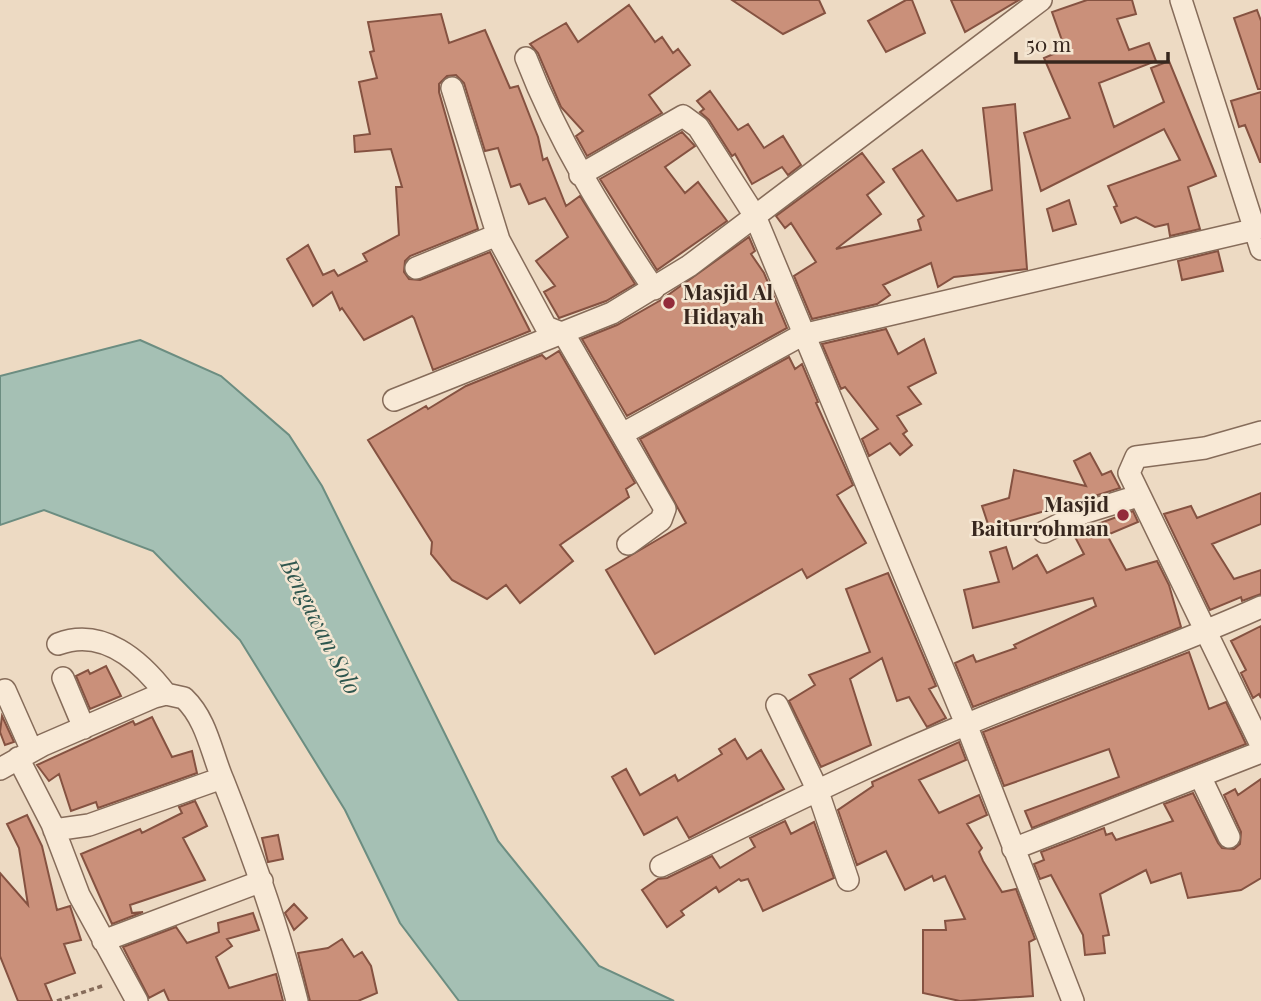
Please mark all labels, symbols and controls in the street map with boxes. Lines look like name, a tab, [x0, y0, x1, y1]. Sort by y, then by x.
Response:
scale bar	[1016, 21, 1168, 65]
text: 50 m	[1026, 29, 1072, 57]
place label: Masjid Al Hidayah	[683, 277, 773, 329]
marker: Masjid Al Hidayah	[661, 295, 677, 311]
place label: Masjid Baiturrohman	[971, 489, 1109, 541]
marker: Masjid Baiturrohman	[1115, 507, 1131, 523]
water label: Bengawan Solo	[274, 552, 370, 699]

